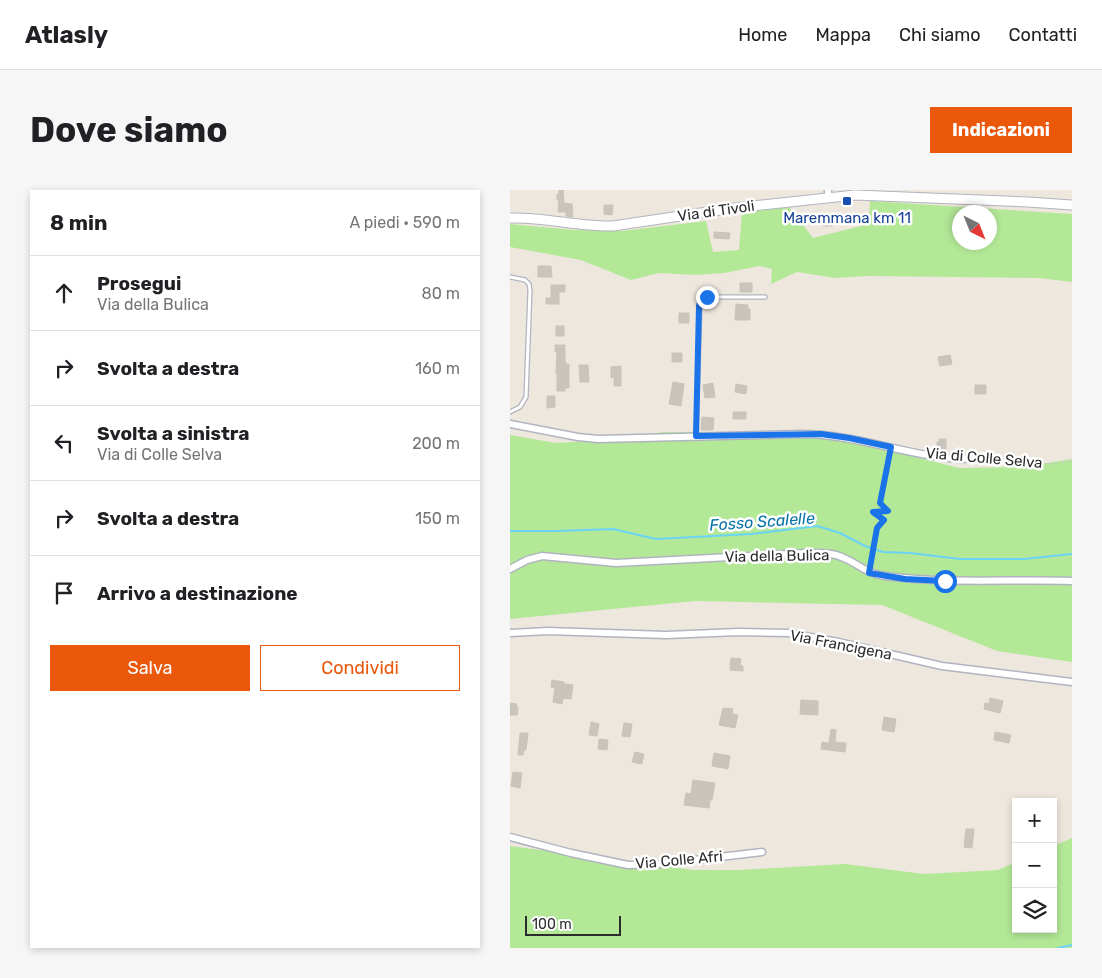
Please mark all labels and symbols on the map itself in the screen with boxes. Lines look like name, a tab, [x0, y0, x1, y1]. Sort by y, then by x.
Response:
marker: Maremmana km 11	[841, 195, 853, 207]
street label: Via di Tivoli	[676, 197, 756, 225]
north arrow	[952, 205, 997, 250]
place label: Maremmana km 11	[783, 209, 911, 227]
route end	[696, 286, 719, 309]
street label: Via di Colle Selva	[925, 444, 1043, 472]
water label: Fosso Scalelle	[709, 508, 815, 535]
street label: Via della Bulica	[724, 546, 830, 566]
route start	[934, 570, 957, 593]
street label: Via Francigena	[788, 626, 894, 664]
street label: Via Colle Afri	[634, 847, 724, 873]
scale bar	[525, 913, 621, 936]

